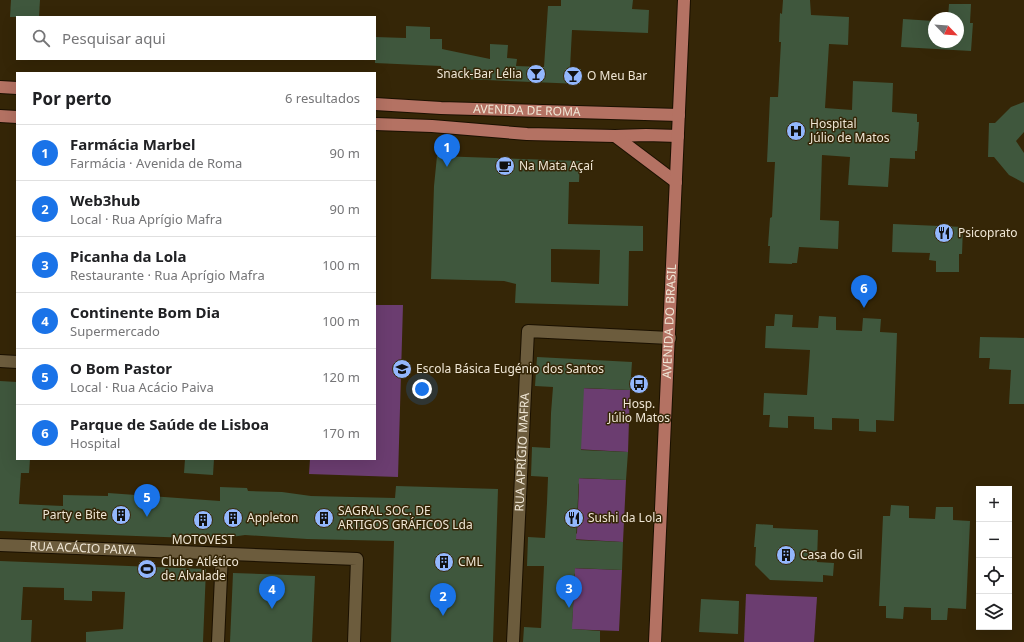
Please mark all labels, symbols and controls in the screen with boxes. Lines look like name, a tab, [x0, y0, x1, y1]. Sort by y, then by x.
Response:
north arrow	[928, 12, 964, 48]
search box	[16, 16, 376, 60]
icon: search	[30, 27, 52, 49]
text: Pesquisar aqui	[62, 28, 166, 48]
bar icon: Snack-Bar Lélia	[525, 63, 547, 85]
place label: Snack-Bar Lélia	[437, 65, 522, 82]
bar icon: O Meu Bar	[562, 65, 584, 87]
place label: O Meu Bar	[587, 67, 647, 84]
text: Por perto	[32, 87, 112, 110]
text: 6 resultados	[285, 89, 360, 107]
street label: AVENIDA DE ROMA	[473, 100, 581, 120]
place label: Hospital Júlio de Matos	[809, 115, 890, 146]
hospital icon: Hospital Júlio de Matos	[785, 120, 807, 142]
text: Farmácia Marbel	[70, 134, 195, 154]
pin: 1	[434, 134, 460, 167]
text: 1	[41, 144, 49, 162]
text: 90 m	[330, 144, 360, 162]
text: Farmácia · Avenida de Roma	[70, 154, 242, 172]
cafe icon: Na Mata Açaí	[494, 155, 516, 177]
place label: Na Mata Açaí	[519, 157, 594, 174]
text: Web3hub	[70, 190, 140, 210]
text: 2	[41, 200, 49, 218]
text: 90 m	[330, 200, 360, 218]
text: Local · Rua Aprígio Mafra	[70, 210, 222, 228]
restaurant icon: Psicoprato	[933, 222, 955, 244]
place label: Psicoprato	[958, 224, 1018, 241]
text: Picanha da Lola	[70, 246, 187, 266]
text: 3	[41, 256, 49, 274]
text: 100 m	[322, 256, 360, 274]
street label: AVENIDA DO BRASIL	[658, 264, 680, 379]
text: Restaurante · Rua Aprígio Mafra	[70, 266, 265, 284]
pin: 6	[851, 275, 877, 308]
text: Continente Bom Dia	[70, 302, 220, 322]
text: 4	[41, 312, 49, 330]
text: 100 m	[322, 312, 360, 330]
text: Supermercado	[70, 322, 160, 340]
text: O Bom Pastor	[70, 358, 172, 378]
school or university icon: Escola Básica Eugénio dos Santos	[391, 358, 413, 380]
place label: Escola Básica Eugénio dos Santos	[416, 360, 604, 377]
text: 5	[41, 368, 49, 386]
text: 120 m	[322, 368, 360, 386]
bus stop icon: Hosp. Júlio Matos	[628, 373, 650, 395]
text: Local · Rua Acácio Paiva	[70, 378, 214, 396]
your location	[412, 379, 432, 399]
street label: RUA APRÍGIO MAFRA	[510, 392, 533, 512]
place label: Hosp. Júlio Matos	[607, 395, 670, 426]
text: Parque de Saúde de Lisboa	[70, 414, 269, 434]
text: 6	[41, 424, 49, 442]
text: 170 m	[322, 424, 360, 442]
text: Hospital	[70, 434, 120, 452]
pin: 5	[134, 484, 160, 517]
map controls	[976, 486, 1012, 630]
button: +	[976, 486, 1012, 522]
place label: SAGRAL SOC. DE ARTIGOS GRÁFICOS Lda	[338, 502, 473, 533]
building icon: Party e Bite	[110, 504, 132, 526]
place label: Party e Bite	[43, 506, 107, 523]
building icon: Appleton	[222, 507, 244, 529]
building icon: SAGRAL SOC. DE ARTIGOS GRÁFICOS Lda	[313, 507, 335, 529]
restaurant icon: Sushi da Lola	[563, 507, 585, 529]
building icon: MOTOVEST	[192, 509, 214, 531]
place label: Appleton	[247, 509, 298, 526]
place label: Sushi da Lola	[588, 509, 662, 526]
button: −	[976, 522, 1012, 558]
place label: MOTOVEST	[172, 531, 235, 548]
street label: RUA ACÁCIO PAIVA	[29, 537, 137, 558]
building icon: Casa do Gil	[775, 544, 797, 566]
place label: Casa do Gil	[800, 546, 863, 563]
building icon: CML	[433, 551, 455, 573]
place label: Clube Atlético de Alvalade	[161, 553, 239, 584]
place label: CML	[458, 553, 483, 570]
sports icon: Clube Atlético de Alvalade	[136, 558, 158, 580]
button: locate	[976, 558, 1012, 594]
pin: 3	[556, 575, 582, 608]
pin: 4	[259, 576, 285, 609]
pin: 2	[430, 583, 456, 616]
button: layers	[976, 594, 1012, 630]

